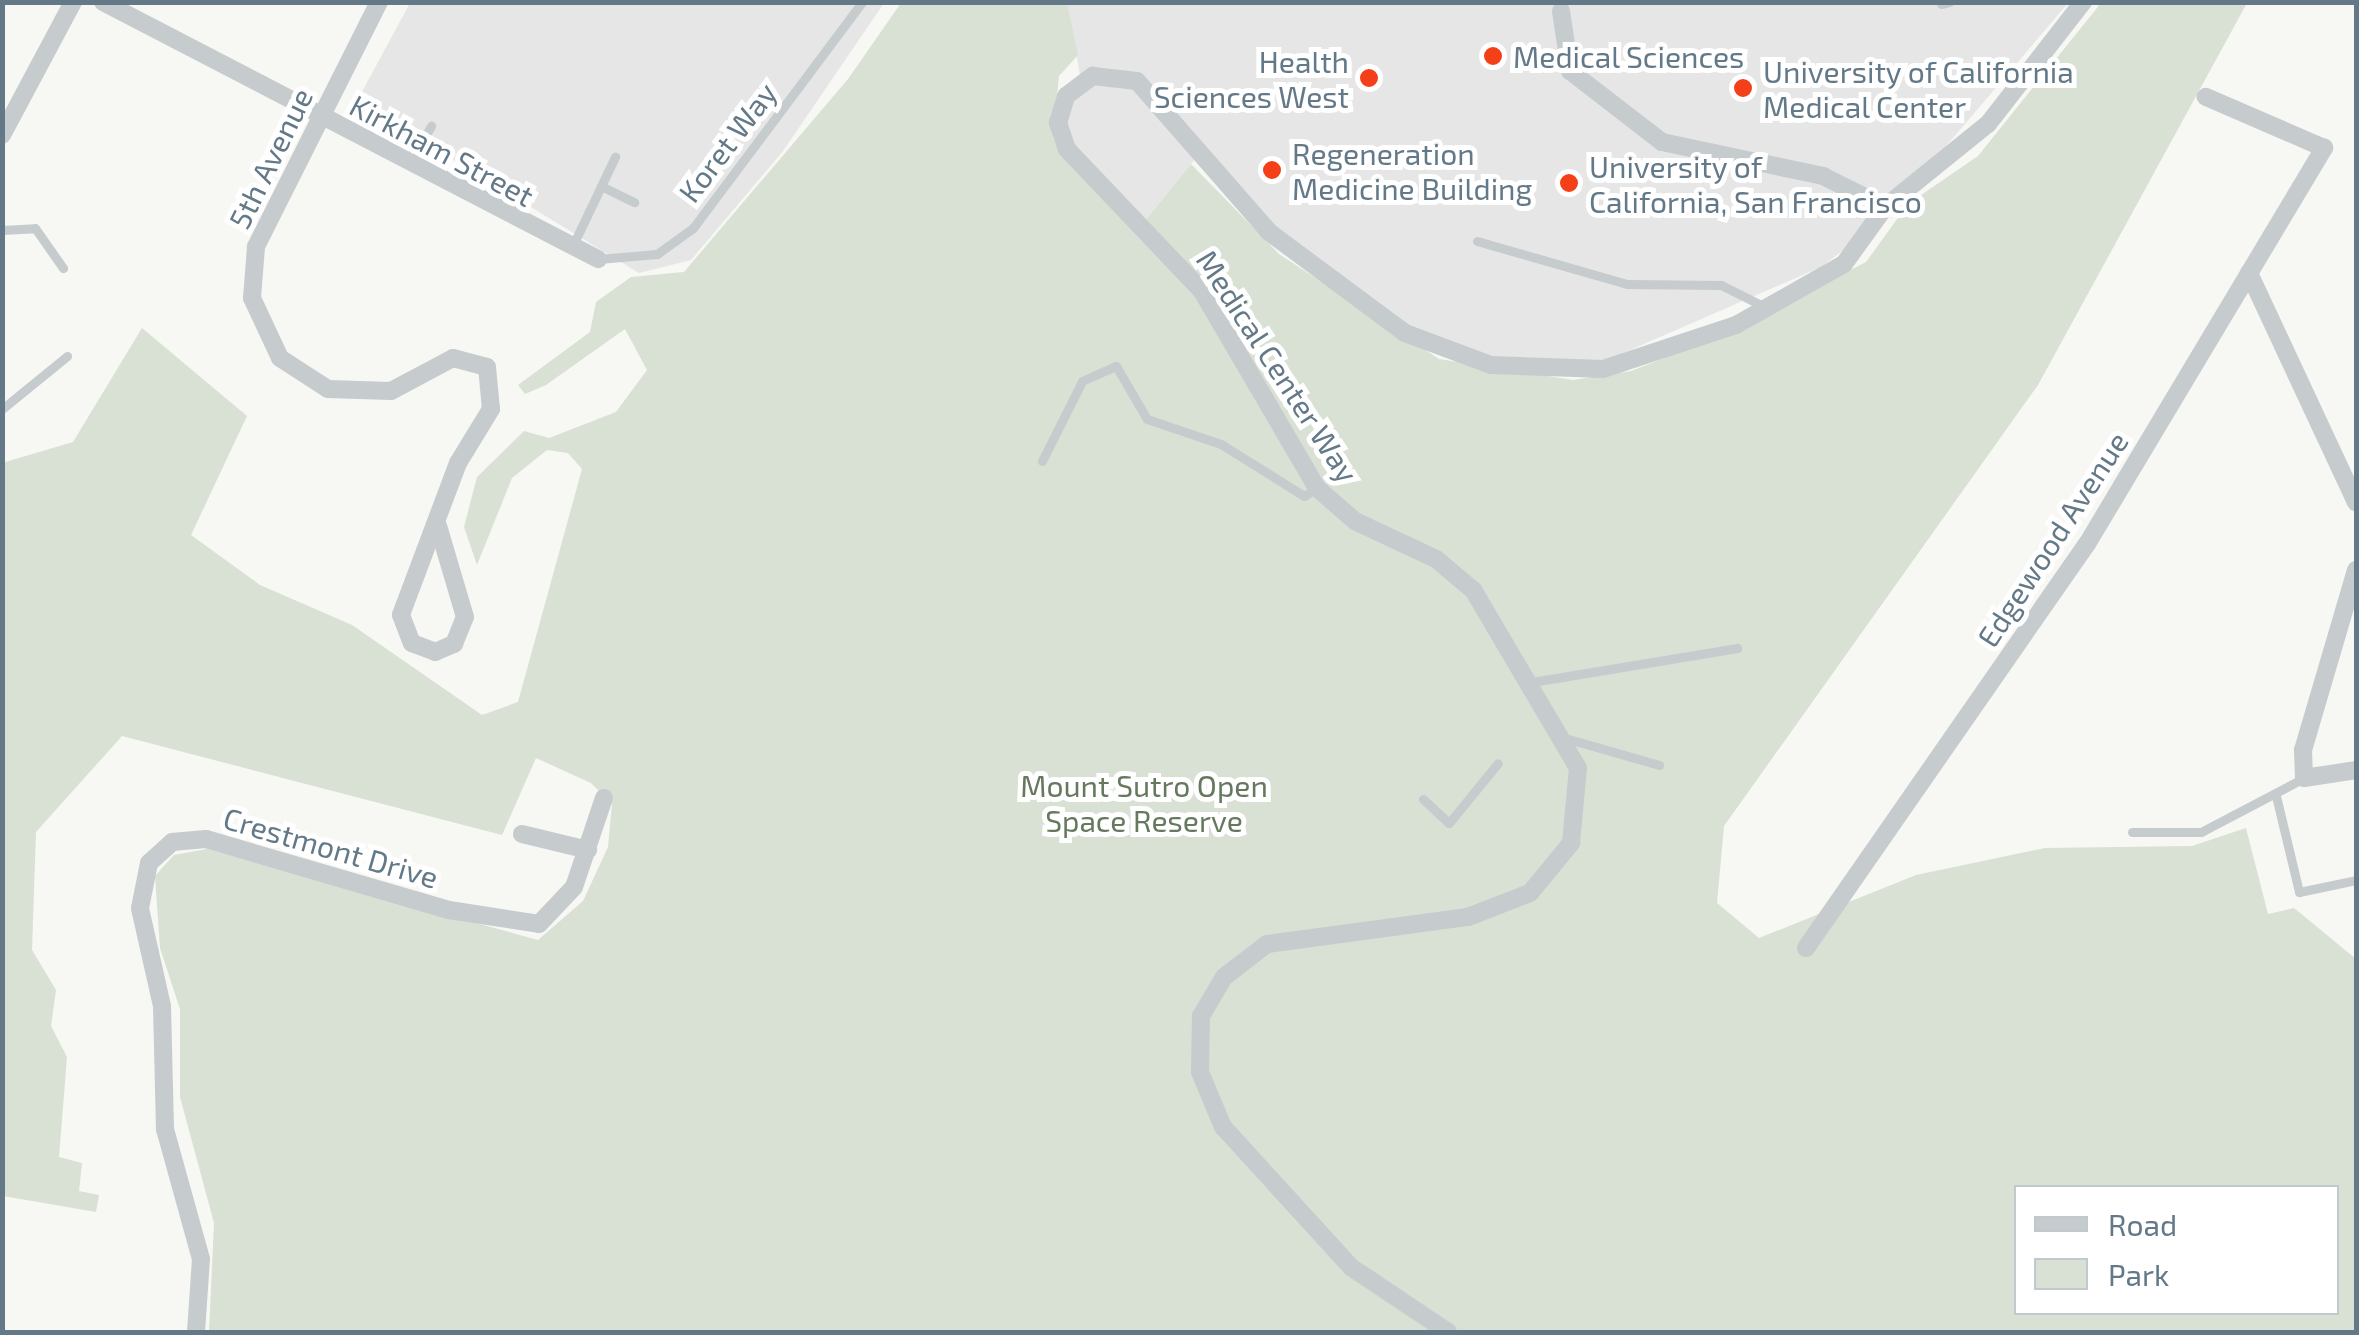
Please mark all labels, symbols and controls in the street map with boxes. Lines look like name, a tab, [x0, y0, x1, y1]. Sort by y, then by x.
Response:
place label: Medical Sciences	[1513, 38, 1745, 74]
place label: Health Sciences West	[1153, 43, 1349, 114]
marker: Medical Sciences	[1482, 45, 1504, 67]
place label: University of California Medical Center	[1763, 53, 2075, 124]
marker: Health Sciences West	[1358, 67, 1380, 89]
street label: Koret Way	[670, 75, 784, 209]
marker: University of California Medical Center	[1732, 77, 1754, 99]
street label: 5th Avenue	[220, 82, 320, 234]
street label: Kirkham Street	[344, 87, 540, 213]
place label: Regeneration Medicine Building	[1292, 135, 1532, 206]
place label: University of California, San Francisco	[1589, 148, 1922, 218]
marker: Regeneration Medicine Building	[1261, 159, 1283, 181]
marker: University of California, San Francisco	[1558, 172, 1580, 194]
street label: Medical Center Way	[1189, 243, 1367, 489]
street label: Edgewood Avenue	[1969, 424, 2135, 654]
park label: Mount Sutro Open Space Reserve	[1020, 767, 1268, 838]
street label: Crestmont Drive	[220, 799, 442, 895]
legend	[2014, 1185, 2339, 1315]
text: Road	[2108, 1206, 2177, 1242]
text: Park	[2108, 1256, 2169, 1292]

